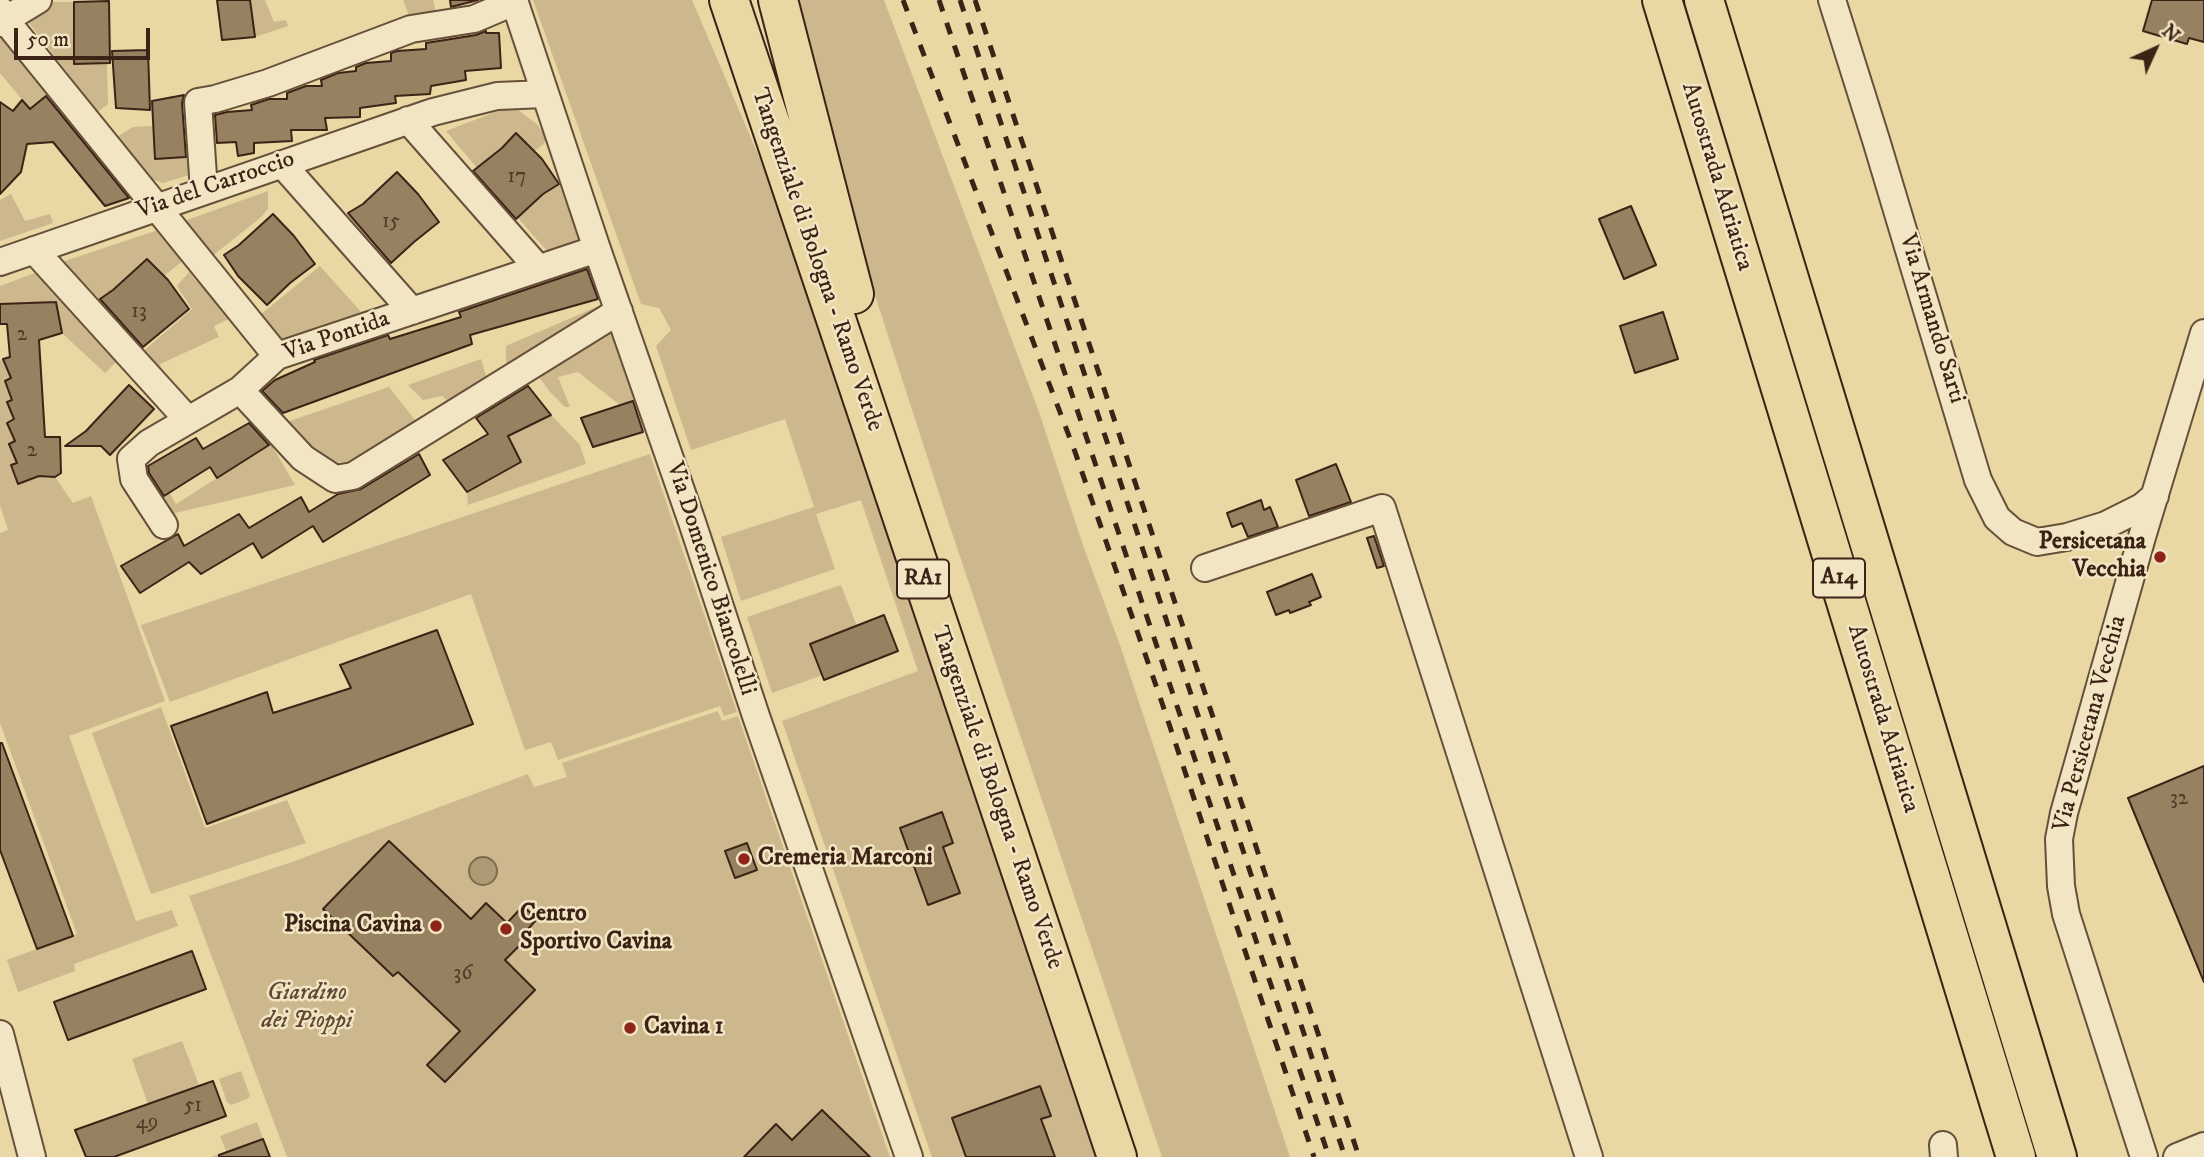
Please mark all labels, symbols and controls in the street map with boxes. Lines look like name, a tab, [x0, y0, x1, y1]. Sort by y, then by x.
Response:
scale bar	[18, 14, 154, 58]
north arrow	[2120, 14, 2190, 84]
text: N	[2157, 20, 2184, 47]
text: 50 m	[27, 27, 69, 53]
street label: Autostrada Adriatica	[1674, 79, 1758, 275]
street label: Tangenziale di Bologna - Ramo Verde	[744, 85, 888, 435]
street label: Via del Carroccio	[133, 146, 299, 226]
house number: 17	[508, 165, 526, 191]
house number: 15	[382, 210, 400, 236]
street label: Via Armando Sarti	[1892, 231, 1970, 407]
house number: 13	[131, 300, 147, 326]
street label: Via Pontida	[280, 305, 394, 369]
house number: 2	[17, 323, 27, 349]
house number: 2	[27, 439, 37, 465]
street label: Via Domenico Biancolelli	[659, 459, 761, 699]
place label: Persicetana Vecchia	[2038, 529, 2146, 585]
marker: Persicetana Vecchia	[2152, 549, 2168, 565]
road number: A14	[1813, 558, 1865, 598]
road number: RA1	[897, 559, 949, 598]
street label: Via Persicetana Vecchia	[2048, 613, 2134, 835]
street label: Autostrada Adriatica	[1840, 621, 1924, 817]
street label: Tangenziale di Bologna - Ramo Verde	[924, 623, 1068, 973]
house number: 32	[2170, 787, 2188, 813]
place label: Cremeria Marconi	[758, 845, 933, 873]
marker: Cremeria Marconi	[736, 851, 752, 867]
place label: Centro Sportivo Cavina	[520, 901, 672, 957]
place label: Piscina Cavina	[284, 912, 422, 940]
marker: Piscina Cavina	[428, 918, 444, 934]
marker: Centro Sportivo Cavina	[498, 921, 514, 937]
house number: 36	[454, 962, 472, 988]
park label: Giardino dei Pioppi	[262, 980, 352, 1036]
place label: Cavina 1	[644, 1014, 724, 1042]
marker: Cavina 1	[622, 1020, 638, 1036]
house number: 51	[184, 1094, 202, 1120]
house number: 49	[136, 1111, 158, 1137]

